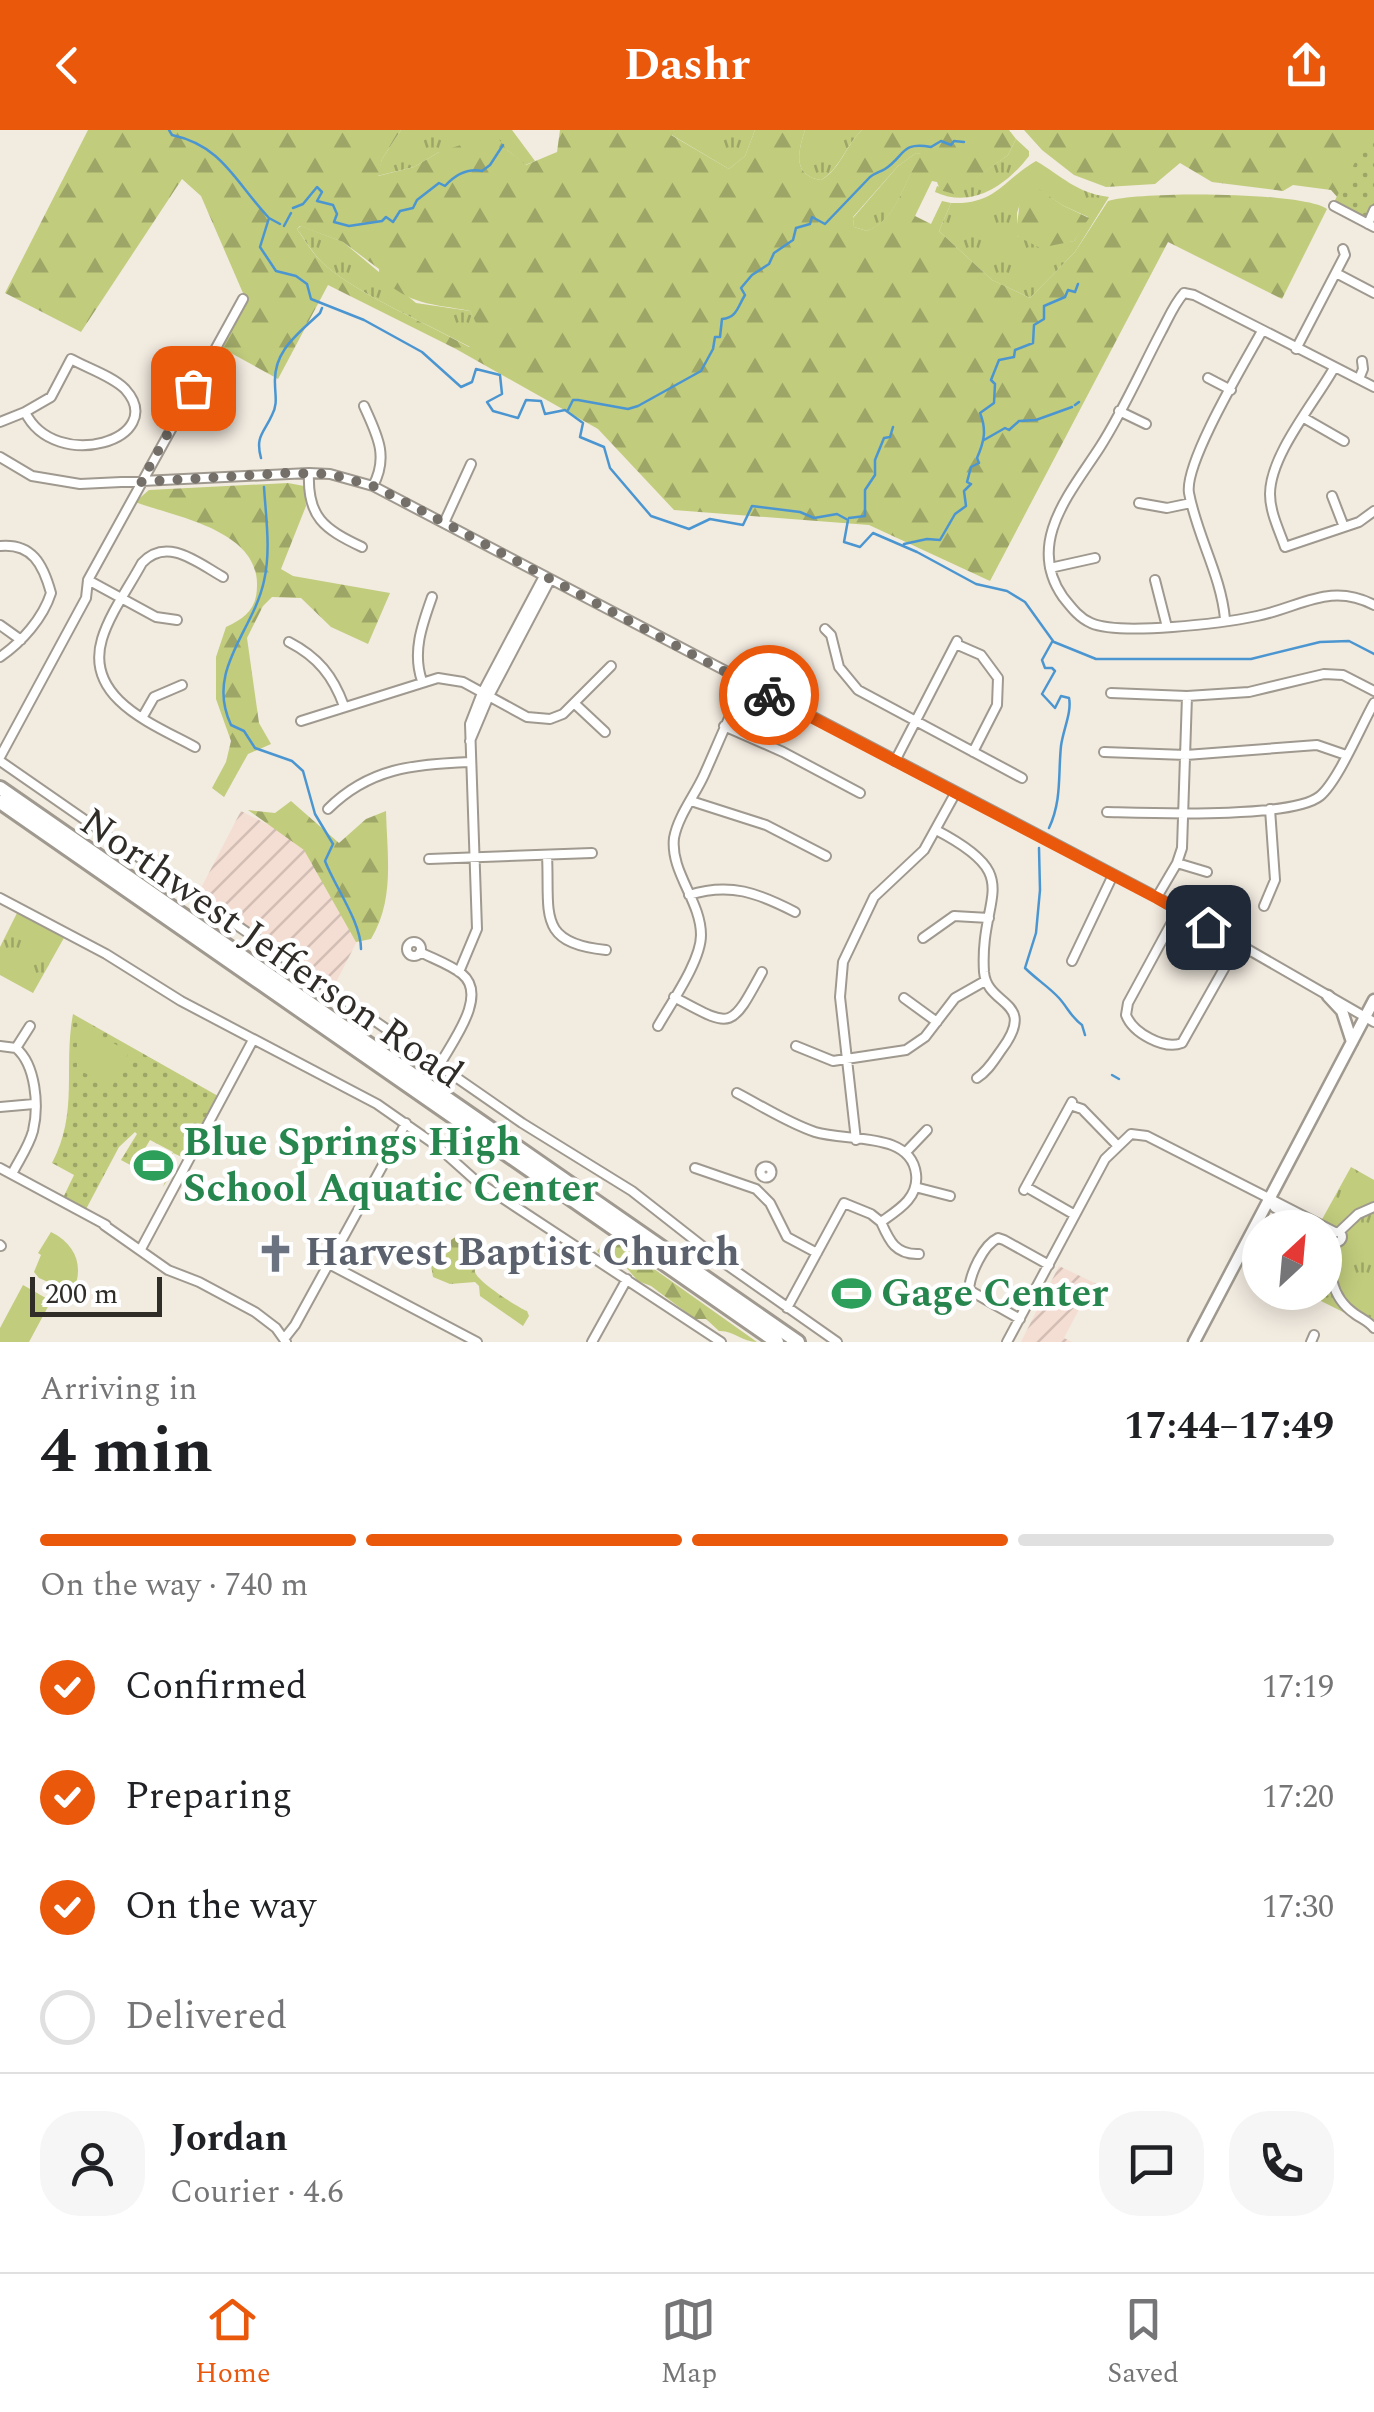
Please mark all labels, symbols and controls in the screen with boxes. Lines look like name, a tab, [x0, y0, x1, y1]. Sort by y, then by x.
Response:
text: Dashr	[624, 31, 750, 100]
icon: back	[40, 38, 95, 93]
icon: share	[1279, 38, 1334, 93]
pin	[151, 346, 236, 431]
icon: bag	[166, 361, 221, 416]
courier	[719, 645, 819, 745]
icon: bike	[742, 668, 797, 723]
street label: Northwest Jefferson Road	[67, 793, 475, 1105]
pin	[1166, 885, 1251, 970]
icon: home	[1181, 900, 1236, 955]
place label: Blue Springs High School Aquatic Center	[183, 1113, 598, 1220]
sports icon: Blue Springs High School Aquatic Center	[132, 1145, 174, 1187]
north arrow	[1242, 1210, 1342, 1310]
map controls	[1242, 1210, 1342, 1310]
place label: Harvest Baptist Church	[305, 1223, 740, 1284]
church icon: Harvest Baptist Church	[254, 1232, 296, 1274]
place label: Gage Center	[881, 1264, 1108, 1325]
scale bar	[30, 1272, 162, 1316]
text: 200 m	[45, 1273, 118, 1316]
sports icon: Gage Center	[830, 1273, 872, 1315]
text: Arriving in	[40, 1365, 197, 1414]
text: 17:44–17:49	[1124, 1398, 1334, 1456]
text: 4 min	[40, 1402, 213, 1501]
text: On the way · 740 m	[40, 1561, 308, 1610]
text: Confirmed	[125, 1658, 307, 1716]
icon: check	[40, 1660, 95, 1715]
text: 17:19	[1262, 1663, 1334, 1712]
text: Preparing	[125, 1768, 292, 1826]
icon: check	[40, 1770, 95, 1825]
text: 17:20	[1262, 1773, 1334, 1822]
text: On the way	[125, 1878, 316, 1936]
icon: check	[40, 1880, 95, 1935]
text: 17:30	[1262, 1883, 1334, 1932]
text: Delivered	[125, 1988, 287, 2046]
text: Jordan	[170, 2110, 288, 2168]
button: person	[40, 2111, 145, 2216]
button: chat	[1099, 2111, 1204, 2216]
button: phone	[1229, 2111, 1334, 2216]
text: Courier · 4.6	[170, 2168, 343, 2217]
tab: Home	[195, 2292, 271, 2395]
tab: Map	[661, 2292, 717, 2395]
tab: Saved	[1107, 2292, 1179, 2395]

